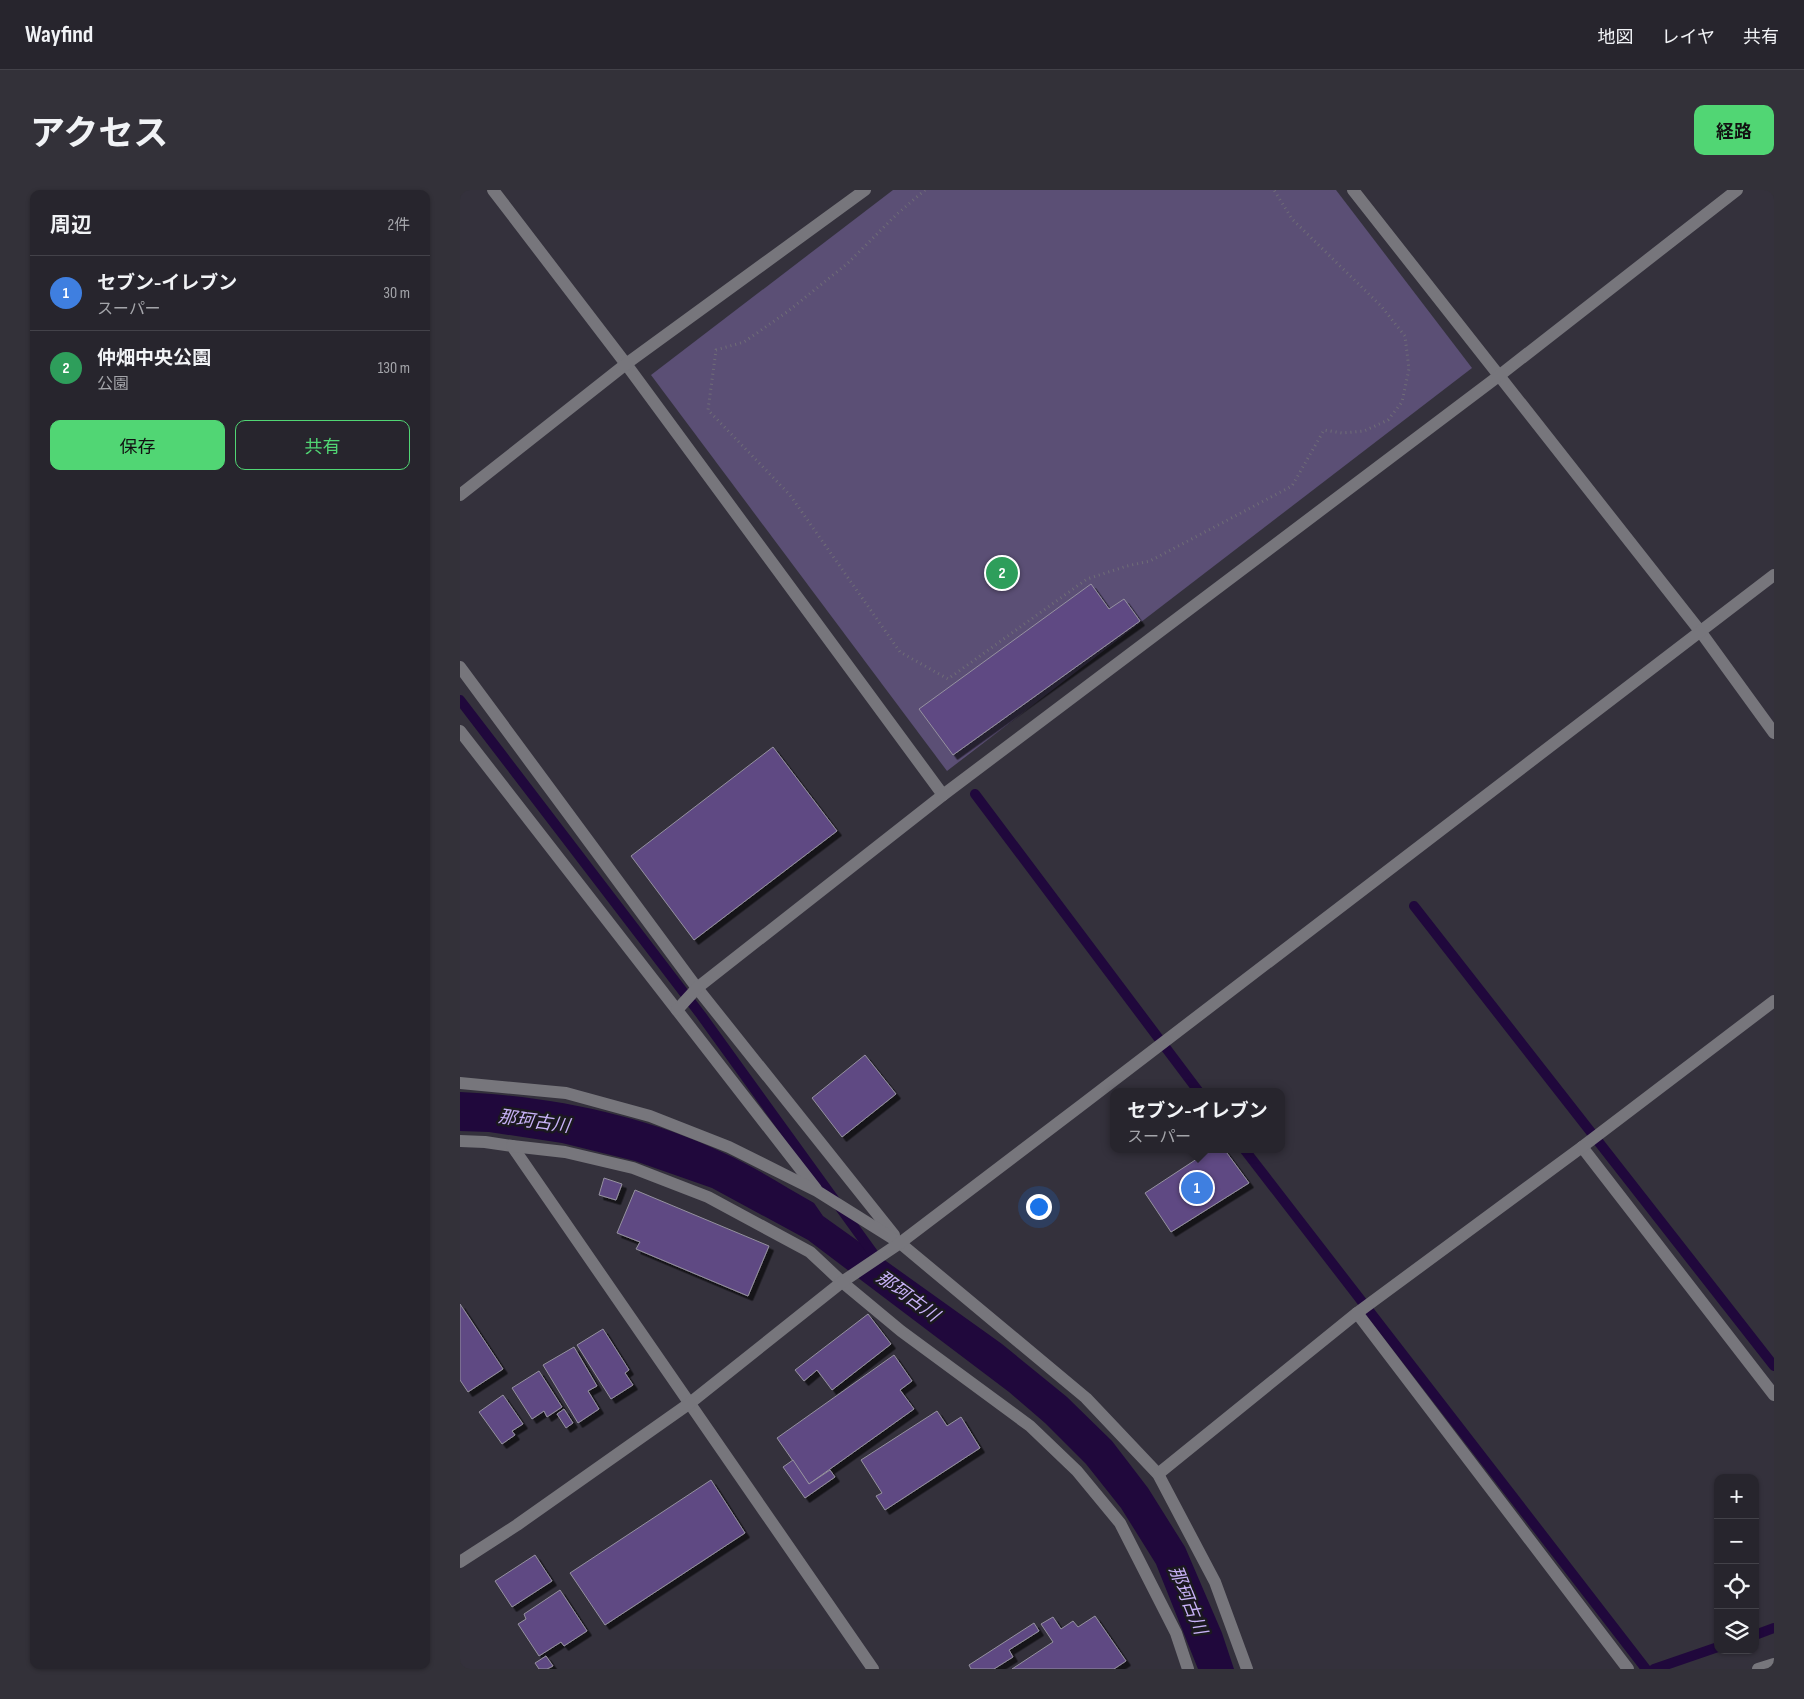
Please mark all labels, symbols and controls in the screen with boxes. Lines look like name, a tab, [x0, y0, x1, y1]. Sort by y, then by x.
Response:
text: Wayfind	[25, 20, 93, 49]
text: 地図	[1598, 27, 1634, 48]
text: レイヤ	[1662, 27, 1715, 48]
text: 共有	[1743, 27, 1779, 48]
button: 経路	[1694, 105, 1774, 155]
text: アクセス	[30, 113, 168, 156]
text: 周辺	[50, 213, 92, 238]
text: 2件	[387, 216, 410, 235]
text: セブン-イレブン	[97, 272, 237, 295]
text: 1	[63, 284, 69, 303]
text: 30 m	[383, 284, 410, 303]
text: スーパー	[97, 300, 161, 319]
text: 仲畑中央公園	[97, 347, 211, 370]
text: 2	[62, 359, 70, 378]
text: 130 m	[378, 359, 410, 378]
text: 公園	[97, 375, 129, 394]
button: 保存	[50, 420, 225, 470]
button: 共有	[235, 420, 410, 470]
pin: 2	[986, 554, 1018, 592]
popup	[1110, 1088, 1285, 1153]
text: セブン-イレブン	[1127, 1100, 1268, 1123]
water label: 那珂古川	[497, 1106, 573, 1137]
text: スーパー	[1127, 1128, 1191, 1147]
pin: 1	[1181, 1169, 1213, 1207]
your location	[1026, 1194, 1052, 1220]
water label: 那珂古川	[872, 1267, 945, 1327]
map controls	[1714, 1474, 1759, 1654]
button: +	[1714, 1474, 1759, 1519]
button: −	[1714, 1519, 1759, 1564]
water label: 那珂古川	[1164, 1563, 1212, 1639]
button: locate	[1714, 1564, 1759, 1609]
button: layers	[1714, 1609, 1759, 1654]

